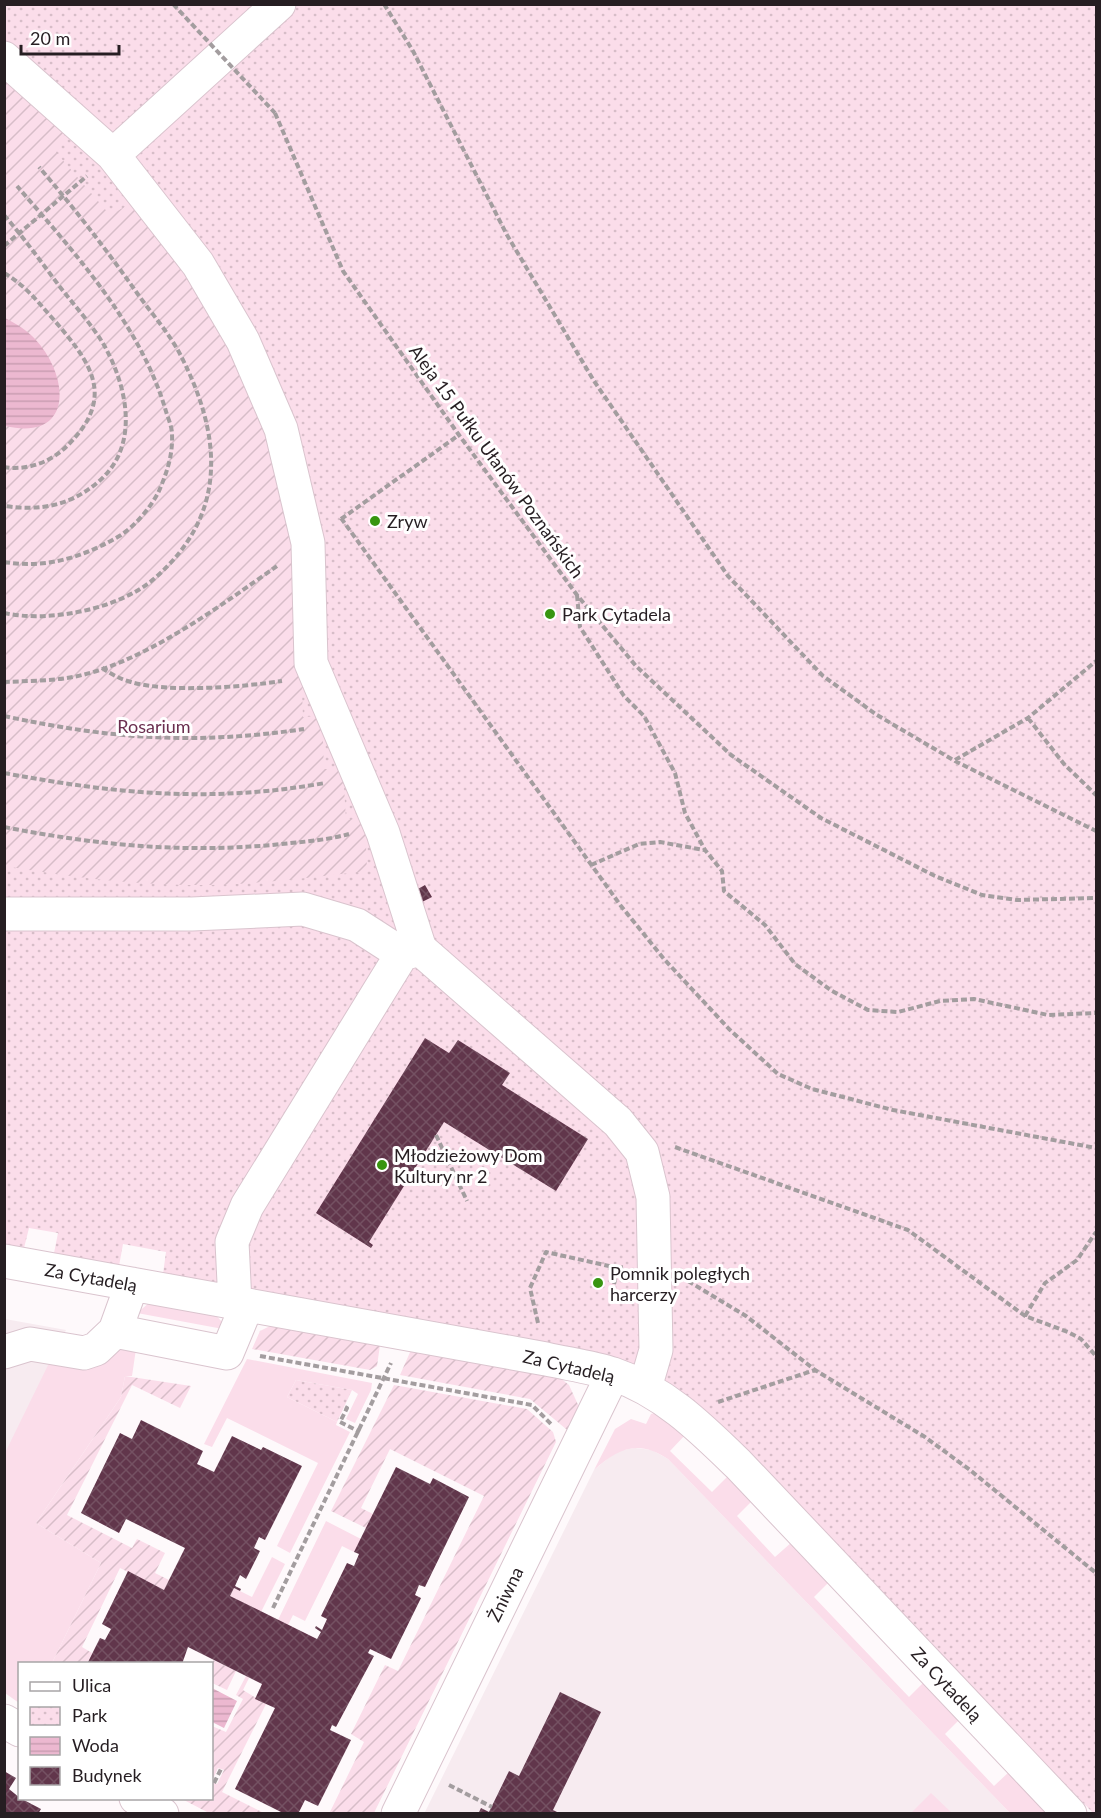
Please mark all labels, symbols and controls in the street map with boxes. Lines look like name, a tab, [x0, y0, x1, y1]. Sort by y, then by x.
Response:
scale bar	[21, 18, 118, 56]
text: 20 m	[30, 27, 70, 49]
street label: Aleja 15 Pułku Ułanów Poznańskich	[405, 340, 589, 582]
place label: Zryw	[387, 510, 428, 532]
marker: Zryw	[368, 514, 382, 528]
place label: Park Cytadela	[562, 603, 671, 625]
marker: Park Cytadela	[543, 607, 557, 621]
park label: Rosarium	[117, 715, 191, 737]
place label: Młodzieżowy Dom Kultury nr 2	[394, 1144, 543, 1187]
marker: Młodzieżowy Dom Kultury nr 2	[375, 1158, 389, 1172]
street label: Za Cytadelą	[43, 1258, 139, 1296]
place label: Pomnik poległych harcerzy	[610, 1262, 750, 1305]
marker: Pomnik poległych harcerzy	[591, 1276, 605, 1290]
street label: Za Cytadelą	[521, 1345, 617, 1387]
street label: Żniwna	[482, 1563, 528, 1625]
street label: Za Cytadelą	[907, 1642, 987, 1726]
legend	[18, 1662, 213, 1800]
text: Ulica	[72, 1674, 111, 1696]
text: Park	[72, 1704, 108, 1726]
text: Woda	[72, 1734, 119, 1756]
text: Budynek	[72, 1764, 142, 1786]

